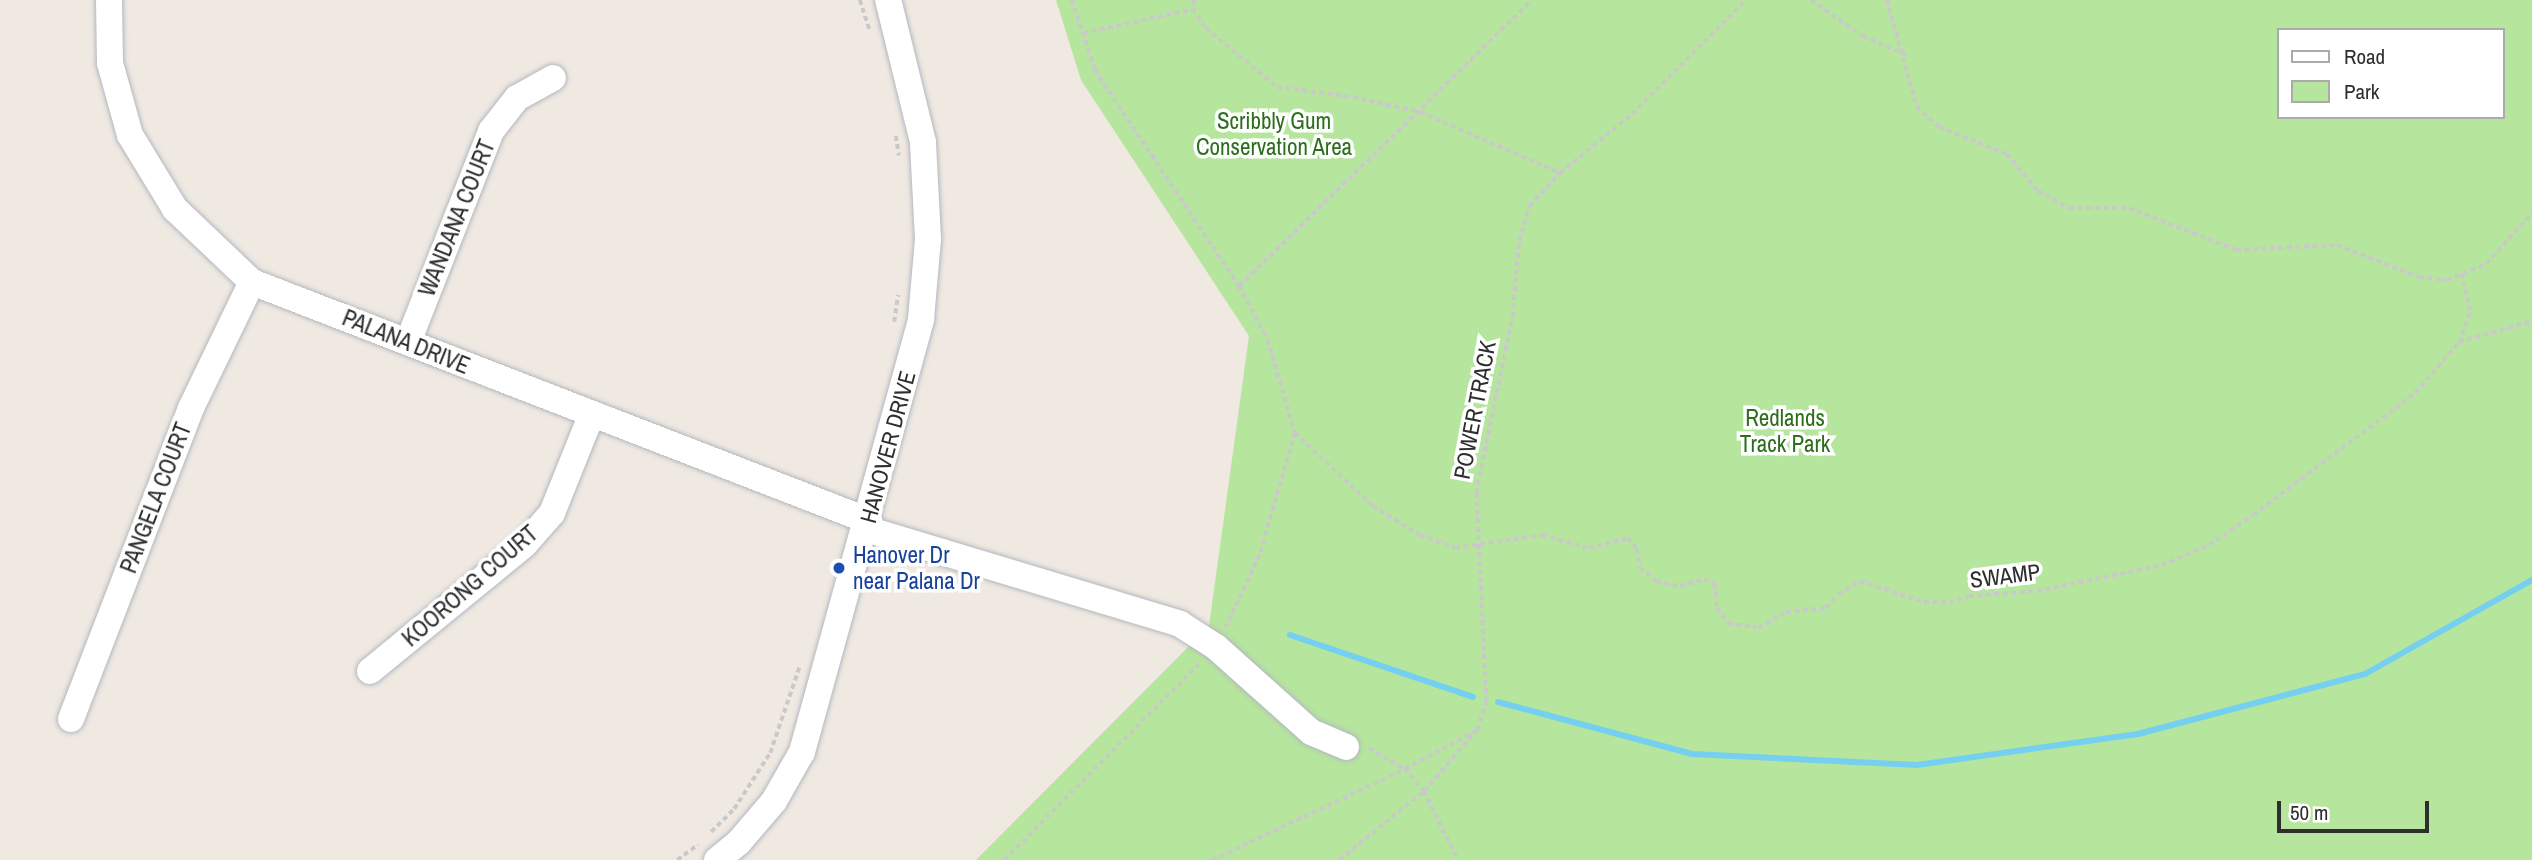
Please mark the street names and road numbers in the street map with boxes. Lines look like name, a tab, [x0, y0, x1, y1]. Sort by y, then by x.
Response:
street label: WANDANA COURT	[413, 135, 501, 301]
street label: PALANA DRIVE	[338, 304, 474, 380]
street label: POWER TRACK	[1448, 338, 1502, 482]
street label: HANOVER DRIVE	[854, 368, 922, 526]
street label: PANGELA COURT	[115, 419, 197, 577]
street label: KOORONG COURT	[397, 520, 543, 652]
street label: SWAMP	[1968, 558, 2042, 594]

